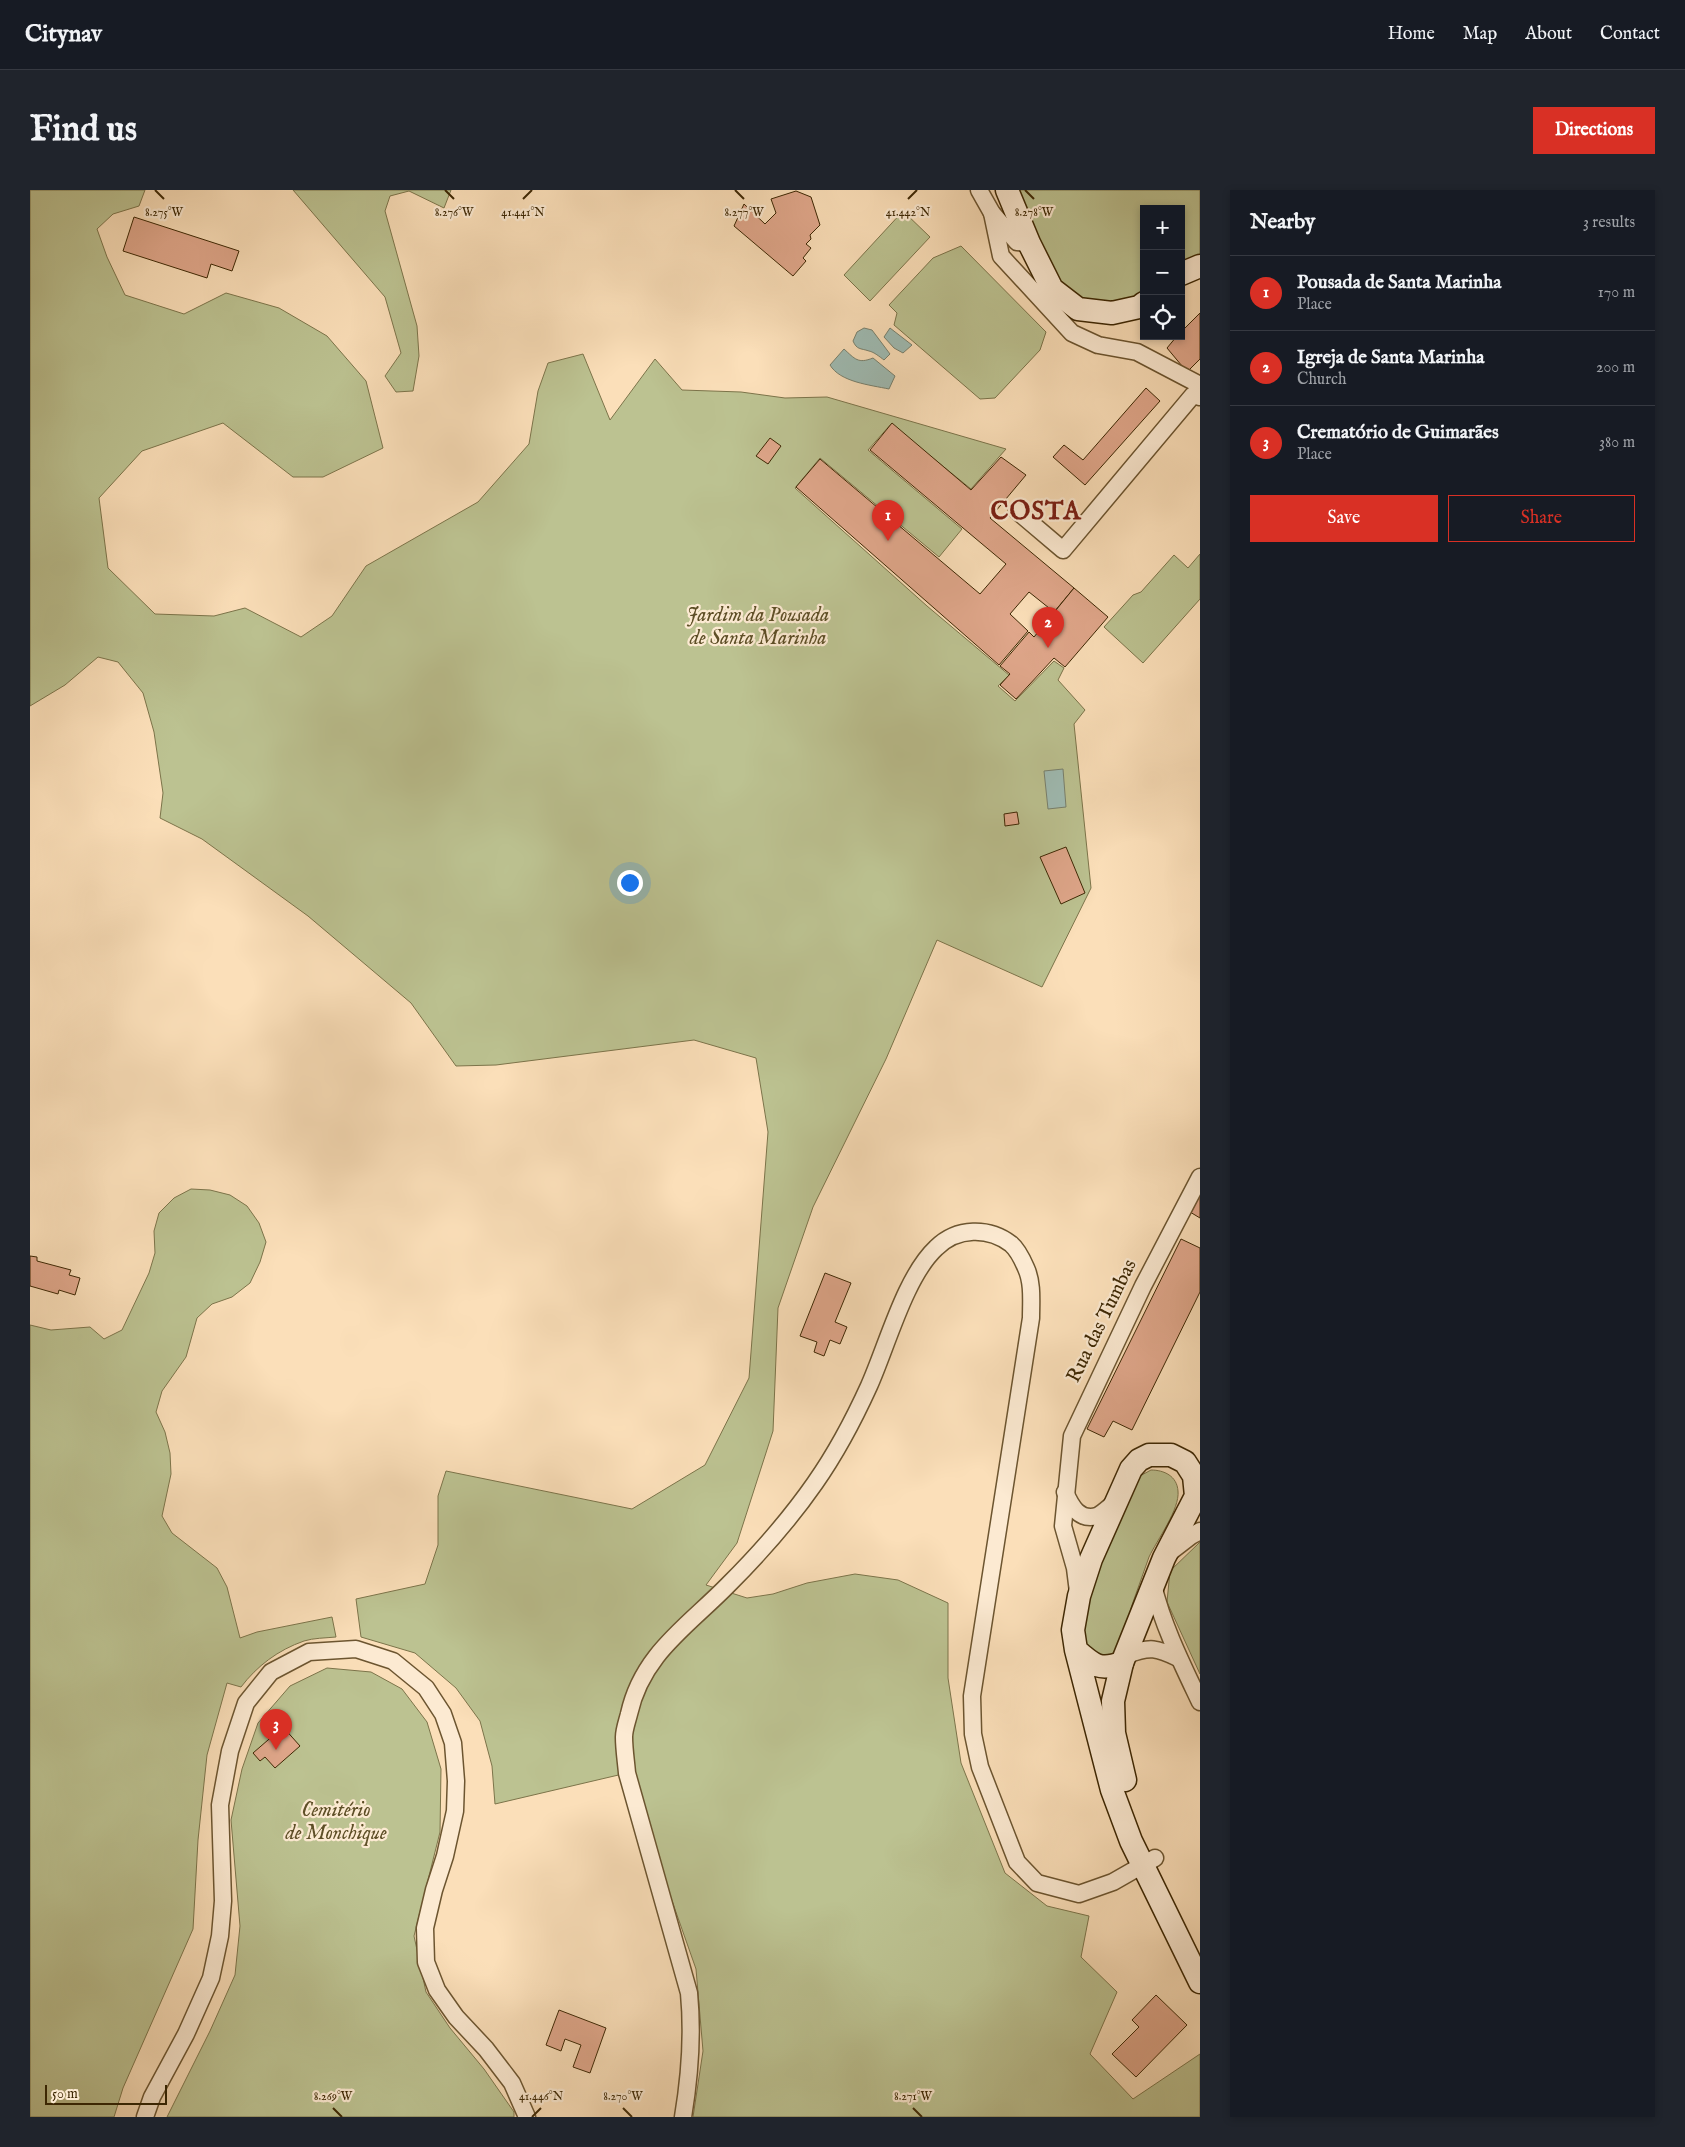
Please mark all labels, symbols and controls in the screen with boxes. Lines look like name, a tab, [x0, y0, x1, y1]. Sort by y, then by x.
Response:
text: Citynav	[25, 19, 102, 50]
text: Home	[1388, 23, 1435, 46]
text: Map	[1463, 23, 1497, 46]
text: About	[1525, 23, 1572, 46]
text: Contact	[1600, 23, 1660, 46]
button: Directions	[1533, 107, 1655, 154]
text: Find us	[30, 108, 137, 153]
text: 8.275°W	[145, 205, 184, 220]
text: 8.276°W	[435, 205, 474, 220]
text: 41.441°N	[501, 205, 545, 220]
text: 8.277°W	[724, 205, 764, 220]
text: 41.442°N	[886, 205, 931, 220]
text: 8.278°W	[1015, 205, 1054, 220]
map controls	[1140, 205, 1185, 340]
button: +	[1140, 205, 1185, 250]
text: Nearby	[1250, 209, 1315, 236]
text: 3 results	[1583, 213, 1635, 233]
button: −	[1140, 250, 1185, 295]
text: Pousada de Santa Marinha	[1297, 271, 1502, 295]
text: 1	[1263, 283, 1269, 303]
text: 170 m	[1598, 283, 1635, 303]
button: locate	[1140, 295, 1185, 340]
text: Place	[1297, 295, 1332, 315]
text: Igreja de Santa Marinha	[1297, 346, 1485, 370]
text: 2	[1262, 358, 1270, 378]
text: 200 m	[1596, 358, 1635, 378]
text: Church	[1297, 370, 1346, 390]
text: Crematório de Guimarães	[1297, 421, 1499, 445]
text: 3	[1263, 433, 1269, 453]
text: 380 m	[1599, 433, 1635, 453]
text: Place	[1297, 445, 1332, 465]
button: Save	[1250, 495, 1438, 542]
button: Share	[1448, 495, 1635, 542]
district label: COSTA	[991, 496, 1082, 528]
pin: 1	[872, 500, 904, 541]
park label: Jardim da Pousada de Santa Marinha	[687, 603, 829, 651]
pin: 2	[1032, 607, 1064, 648]
your location	[617, 870, 643, 896]
street label: Rua das Tumbas	[1061, 1255, 1143, 1387]
pin: 3	[260, 1709, 292, 1750]
park label: Cemitério de Monchique	[284, 1798, 387, 1846]
scale bar	[45, 2082, 168, 2105]
text: 50 m	[52, 2085, 78, 2103]
text: 8.269°W	[314, 2089, 353, 2104]
text: 41.446°N	[519, 2089, 564, 2104]
text: 8.270°W	[603, 2089, 643, 2104]
text: 8.271°W	[894, 2089, 933, 2104]

